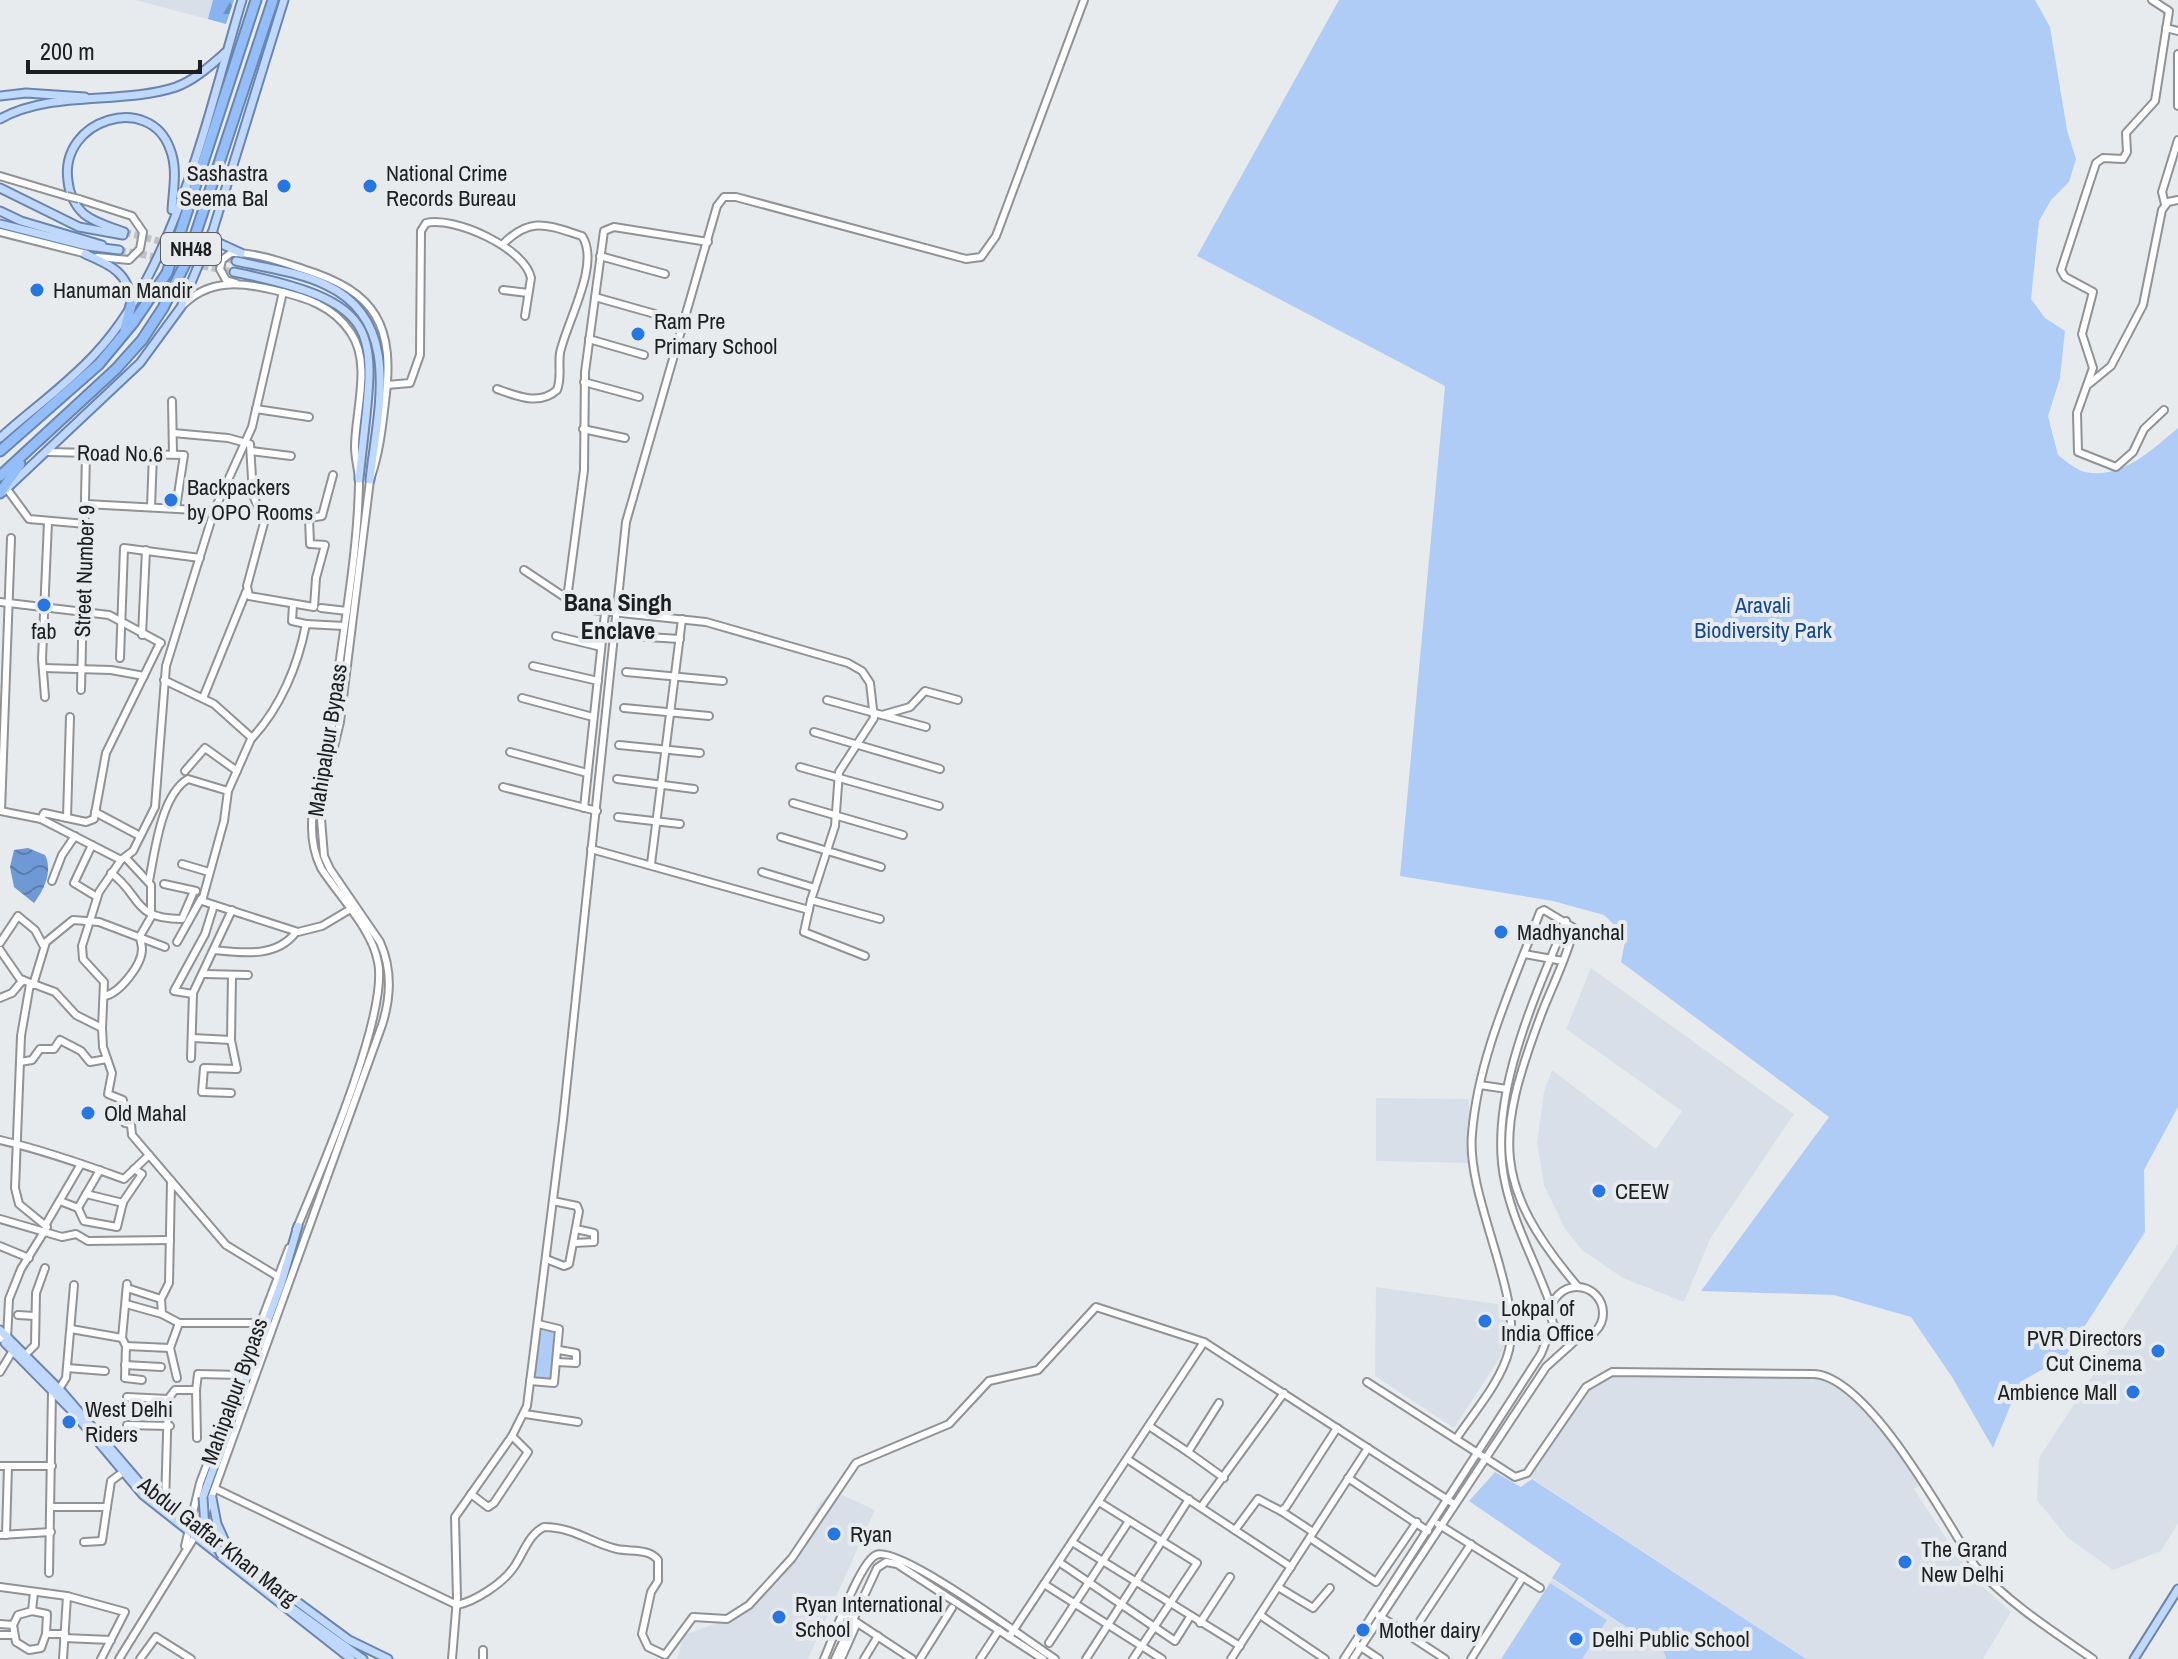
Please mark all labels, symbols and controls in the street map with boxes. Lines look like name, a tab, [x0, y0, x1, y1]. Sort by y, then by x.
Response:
scale bar	[28, 24, 200, 74]
text: 200 m	[40, 35, 95, 67]
place label: Sashastra Seema Bal	[180, 158, 268, 213]
place label: National Crime Records Bureau	[386, 158, 516, 213]
marker: Sashastra Seema Bal	[275, 177, 293, 195]
marker: National Crime Records Bureau	[361, 177, 379, 195]
road number: NH48	[161, 233, 221, 265]
place label: Hanuman Mandir	[53, 275, 192, 305]
marker: Hanuman Mandir	[28, 281, 46, 299]
place label: Ram Pre Primary School	[654, 306, 777, 361]
marker: Ram Pre Primary School	[629, 325, 647, 343]
street label: Road No.6	[77, 437, 163, 469]
place label: Backpackers by OPO Rooms	[187, 472, 313, 527]
marker: Backpackers by OPO Rooms	[162, 491, 180, 509]
street label: Street Number 9	[67, 504, 101, 638]
district label: Bana Singh Enclave	[564, 586, 672, 646]
park label: Aravali Biodiversity Park	[1694, 590, 1833, 645]
marker: fab	[35, 596, 53, 614]
place label: fab	[31, 616, 57, 646]
street label: Mahipalpur Bypass	[300, 661, 354, 819]
place label: Madhyanchal	[1517, 917, 1624, 947]
marker: Madhyanchal	[1492, 923, 1510, 941]
place label: Old Mahal	[104, 1098, 186, 1128]
marker: Old Mahal	[79, 1104, 97, 1122]
place label: CEEW	[1615, 1176, 1669, 1206]
marker: CEEW	[1590, 1182, 1608, 1200]
place label: Lokpal of India Office	[1501, 1293, 1594, 1348]
marker: Lokpal of India Office	[1476, 1312, 1494, 1330]
street label: Mahipalpur Bypass	[193, 1313, 275, 1469]
place label: PVR Directors Cut Cinema	[2027, 1323, 2142, 1378]
marker: PVR Directors Cut Cinema	[2149, 1342, 2167, 1360]
place label: Ambience Mall	[1997, 1377, 2117, 1407]
marker: Ambience Mall	[2124, 1383, 2142, 1401]
place label: West Delhi Riders	[85, 1394, 173, 1449]
marker: West Delhi Riders	[60, 1413, 78, 1431]
street label: Abdul Gaffar Khan Marg	[131, 1469, 304, 1613]
place label: Ryan	[850, 1519, 892, 1549]
marker: Ryan	[825, 1525, 843, 1543]
place label: The Grand New Delhi	[1921, 1534, 2007, 1589]
marker: The Grand New Delhi	[1896, 1553, 1914, 1571]
place label: Ryan International School	[795, 1589, 942, 1644]
marker: Ryan International School	[770, 1608, 788, 1626]
place label: Mother dairy	[1379, 1615, 1480, 1645]
marker: Mother dairy	[1354, 1621, 1372, 1639]
place label: Delhi Public School	[1592, 1624, 1749, 1654]
marker: Delhi Public School	[1567, 1630, 1585, 1648]

